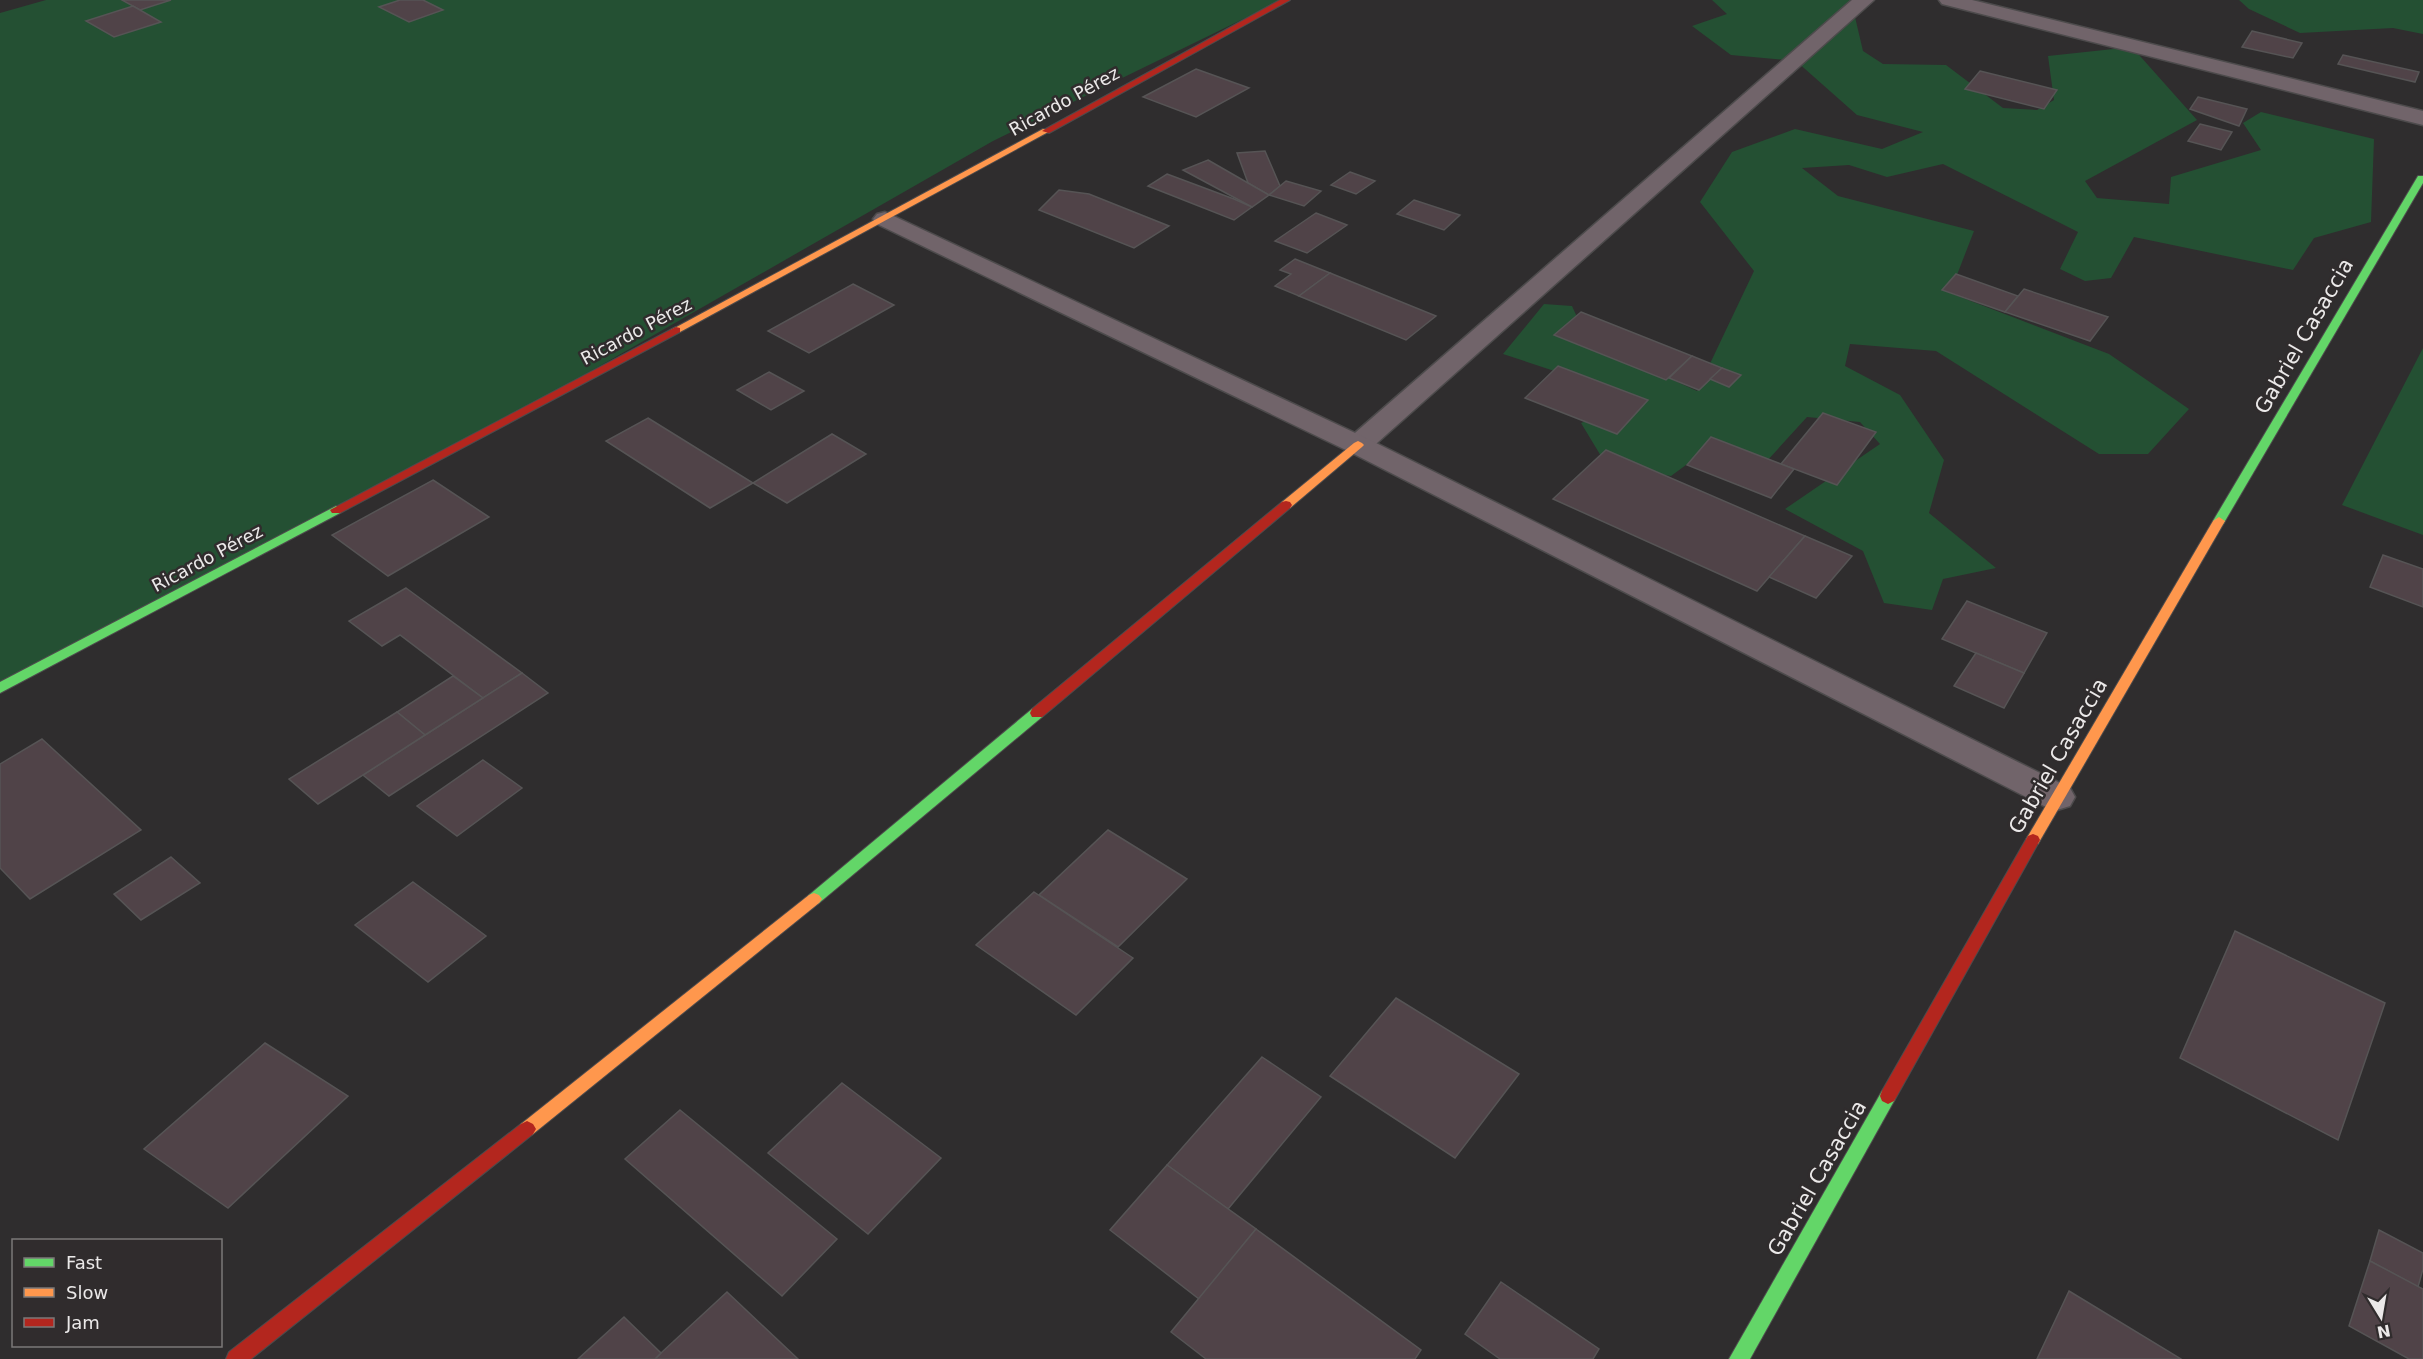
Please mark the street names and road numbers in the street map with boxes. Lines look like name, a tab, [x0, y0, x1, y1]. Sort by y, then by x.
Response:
street label: Ricardo Pérez	[1005, 62, 1123, 140]
street label: Gabriel Casaccia	[2250, 254, 2358, 418]
street label: Ricardo Pérez	[577, 293, 695, 369]
street label: Ricardo Pérez	[148, 520, 266, 596]
street label: Gabriel Casaccia	[2004, 674, 2112, 838]
street label: Gabriel Casaccia	[1763, 1096, 1871, 1260]

